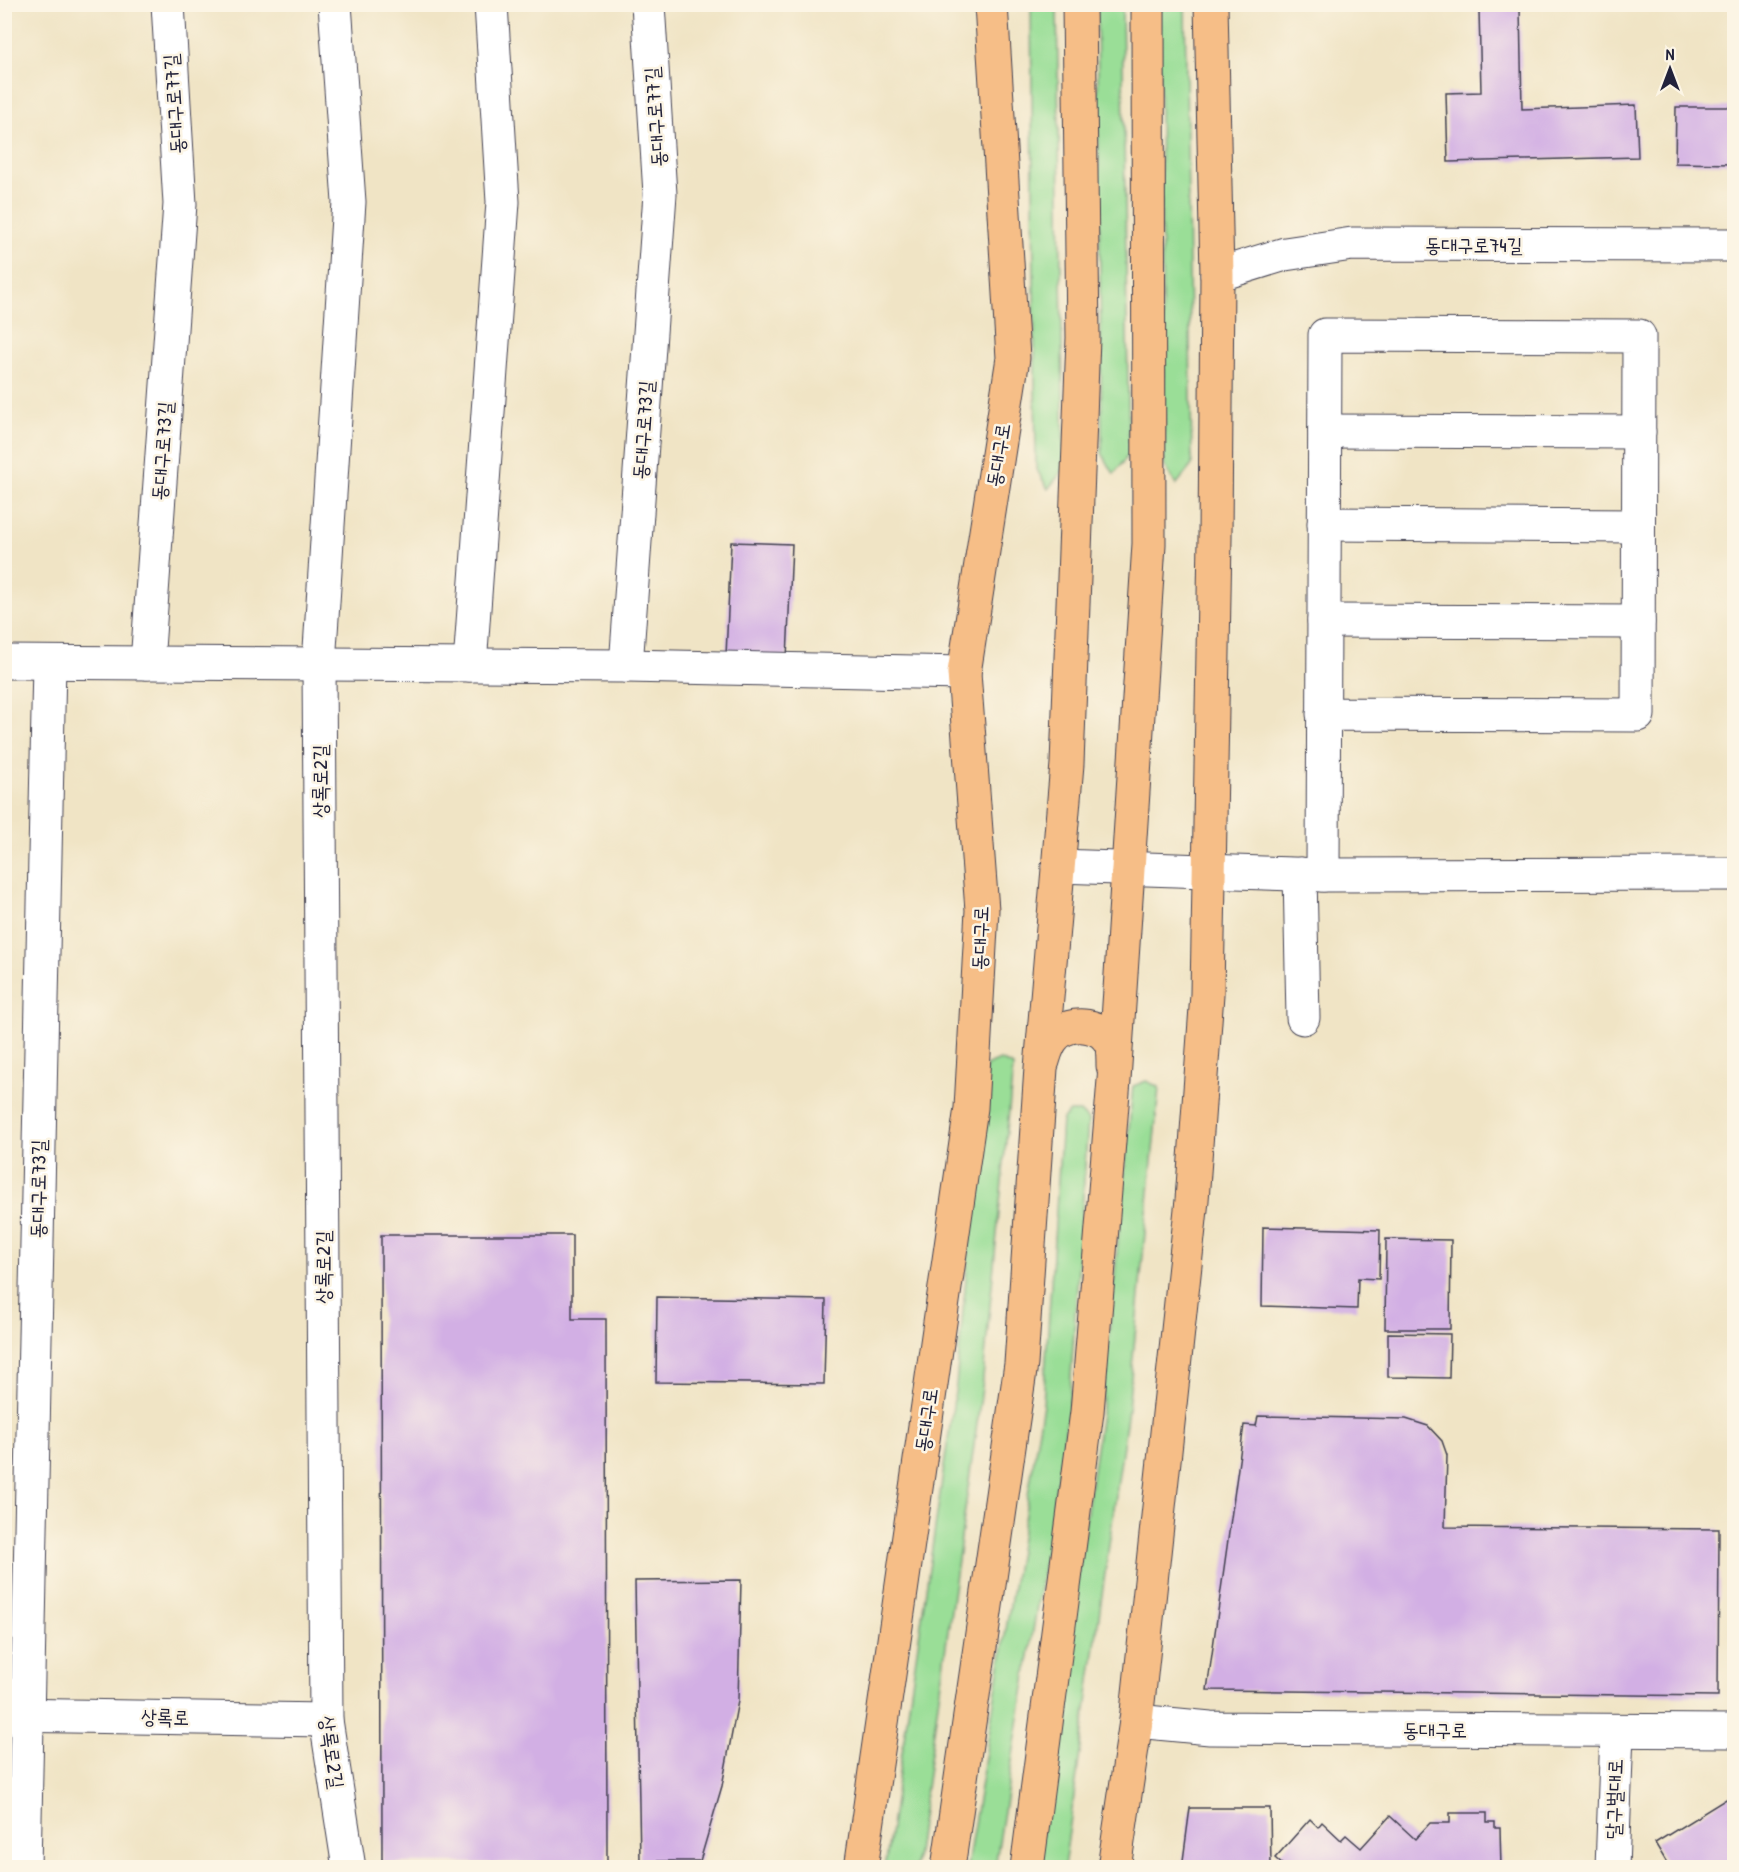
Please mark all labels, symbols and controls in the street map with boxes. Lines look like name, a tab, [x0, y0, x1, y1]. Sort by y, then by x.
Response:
north arrow	[1640, 39, 1700, 99]
text: N	[1666, 43, 1675, 65]
street label: 동대구로77길	[157, 53, 190, 155]
street label: 동대구로77길	[638, 66, 671, 168]
street label: 동대구로74길	[1425, 231, 1523, 258]
street label: 동대구로73길	[626, 379, 659, 480]
street label: 동대구로73길	[145, 400, 178, 501]
street label: 동대구로	[979, 421, 1016, 489]
street label: 상록로2길	[306, 744, 333, 818]
street label: 동대구로	[965, 905, 994, 971]
street label: 동대구로73길	[23, 1139, 52, 1239]
street label: 상록로2길	[309, 1230, 336, 1304]
street label: 동대구로	[908, 1386, 943, 1454]
street label: 상록로	[141, 1703, 189, 1730]
street label: 상록로2길	[314, 1714, 351, 1790]
street label: 동대구로	[1403, 1716, 1467, 1743]
street label: 달구벌대로	[1599, 1758, 1628, 1840]

